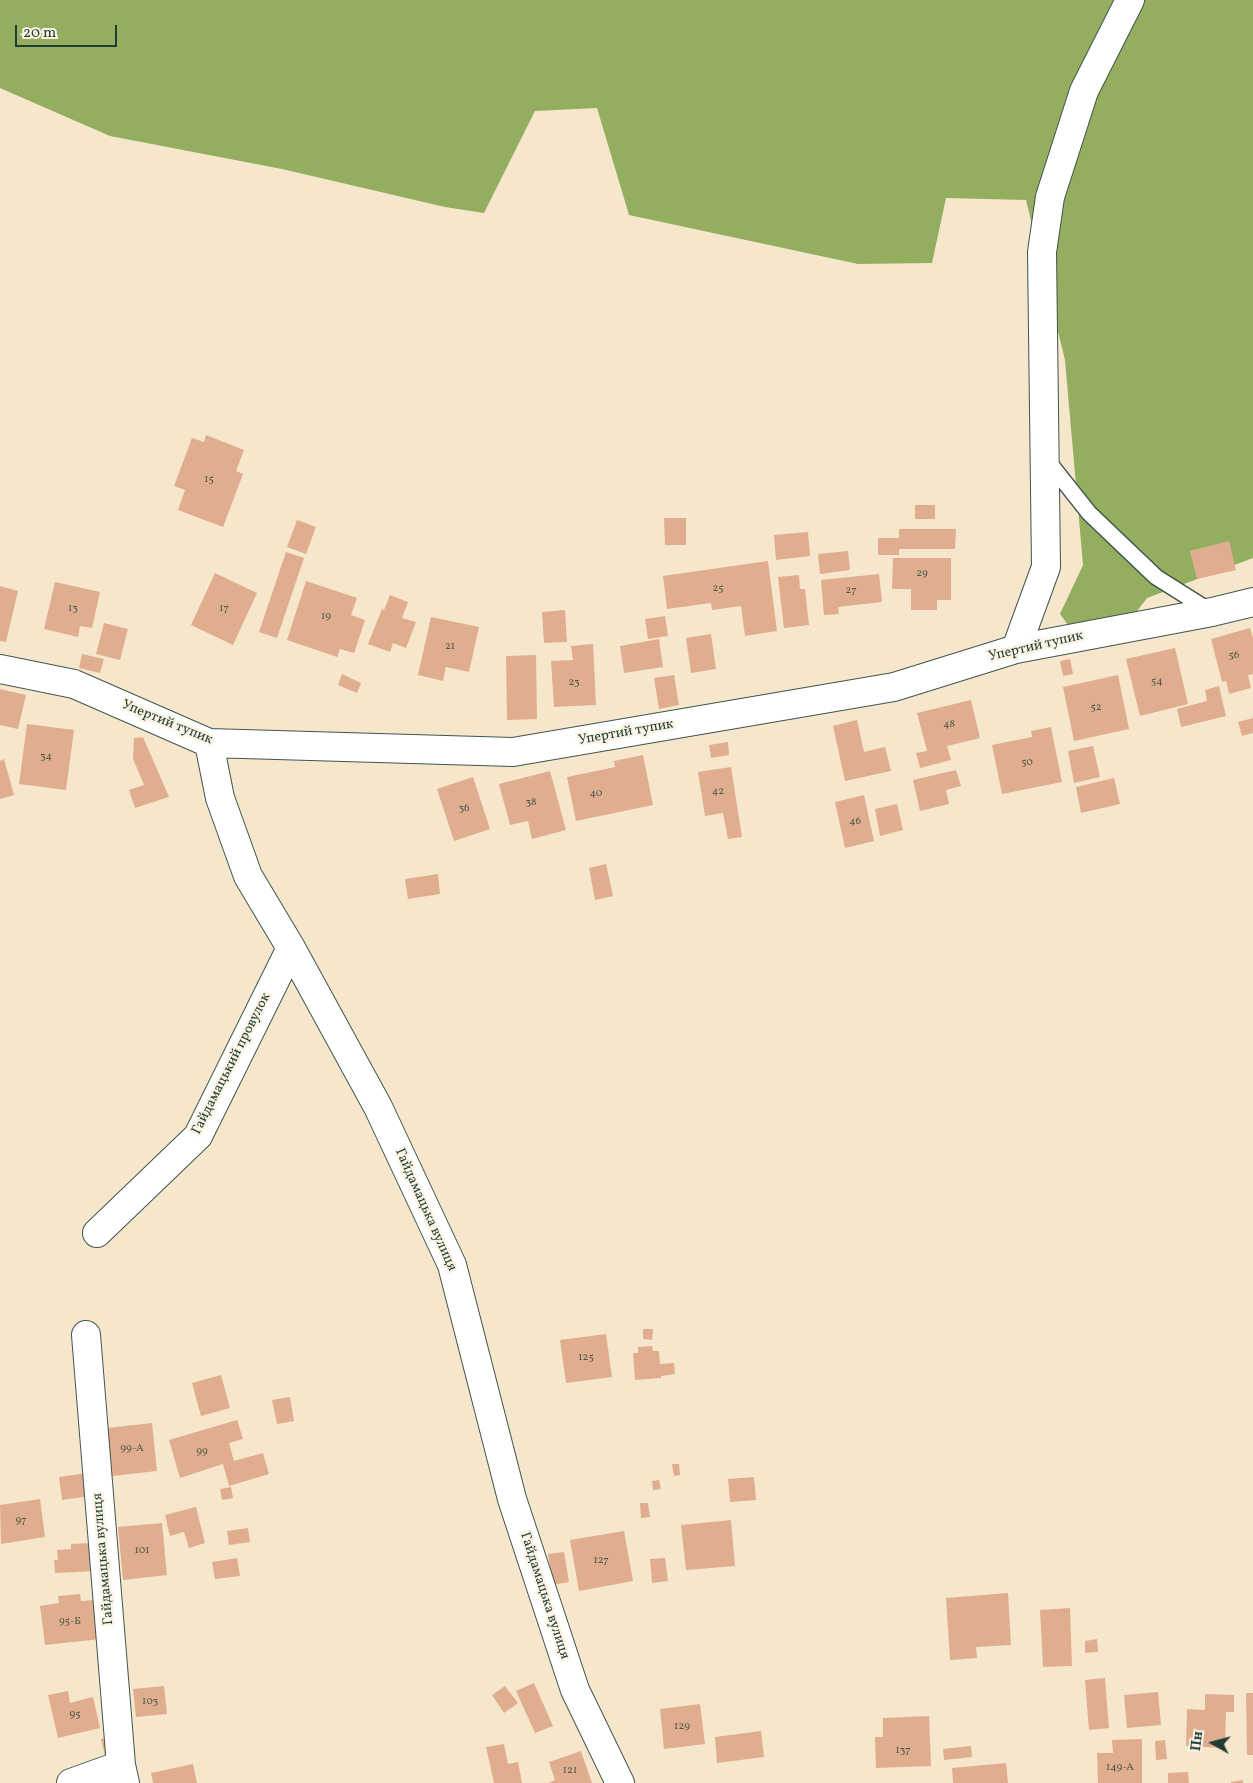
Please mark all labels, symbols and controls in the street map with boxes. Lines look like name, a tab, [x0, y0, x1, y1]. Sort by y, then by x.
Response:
scale bar	[18, 15, 120, 47]
text: 20 m	[23, 23, 56, 44]
house number: 15	[204, 473, 214, 487]
house number: 29	[916, 567, 928, 581]
house number: 25	[712, 582, 724, 596]
house number: 27	[846, 584, 856, 598]
house number: 13	[68, 602, 78, 616]
house number: 17	[219, 602, 229, 616]
house number: 19	[321, 610, 331, 624]
street label: Упертий тупик	[987, 628, 1085, 666]
house number: 21	[445, 640, 455, 654]
house number: 56	[1229, 649, 1239, 663]
house number: 54	[1151, 675, 1163, 689]
house number: 23	[568, 676, 580, 690]
street label: Упертий тупик	[119, 697, 215, 749]
house number: 52	[1090, 701, 1102, 715]
street label: Упертий тупик	[577, 716, 675, 750]
house number: 48	[943, 718, 955, 732]
house number: 34	[40, 750, 52, 764]
house number: 50	[1021, 756, 1033, 770]
house number: 42	[712, 785, 724, 799]
house number: 40	[590, 787, 602, 801]
house number: 38	[525, 796, 537, 810]
house number: 36	[458, 802, 470, 816]
house number: 46	[849, 815, 861, 829]
street label: Гайдамацький провулок	[189, 990, 275, 1138]
street label: Гайдамацька вулиця	[390, 1146, 460, 1274]
house number: 125	[578, 1351, 594, 1365]
house number: 99-А	[120, 1442, 144, 1456]
house number: 99	[196, 1445, 208, 1459]
street label: Гайдамацька вулиця	[90, 1492, 118, 1626]
house number: 97	[15, 1514, 27, 1528]
street label: Гайдамацька вулиця	[516, 1530, 572, 1662]
house number: 101	[134, 1544, 150, 1558]
house number: 127	[593, 1554, 609, 1568]
house number: 95-Б	[59, 1615, 81, 1629]
house number: 103	[142, 1695, 158, 1709]
house number: 95	[70, 1708, 80, 1722]
north arrow	[1188, 1718, 1238, 1768]
house number: 129	[674, 1720, 690, 1734]
text: Пн	[1187, 1730, 1208, 1752]
house number: 137	[895, 1744, 911, 1758]
house number: 149-А	[1106, 1761, 1134, 1775]
house number: 121	[563, 1764, 577, 1778]

